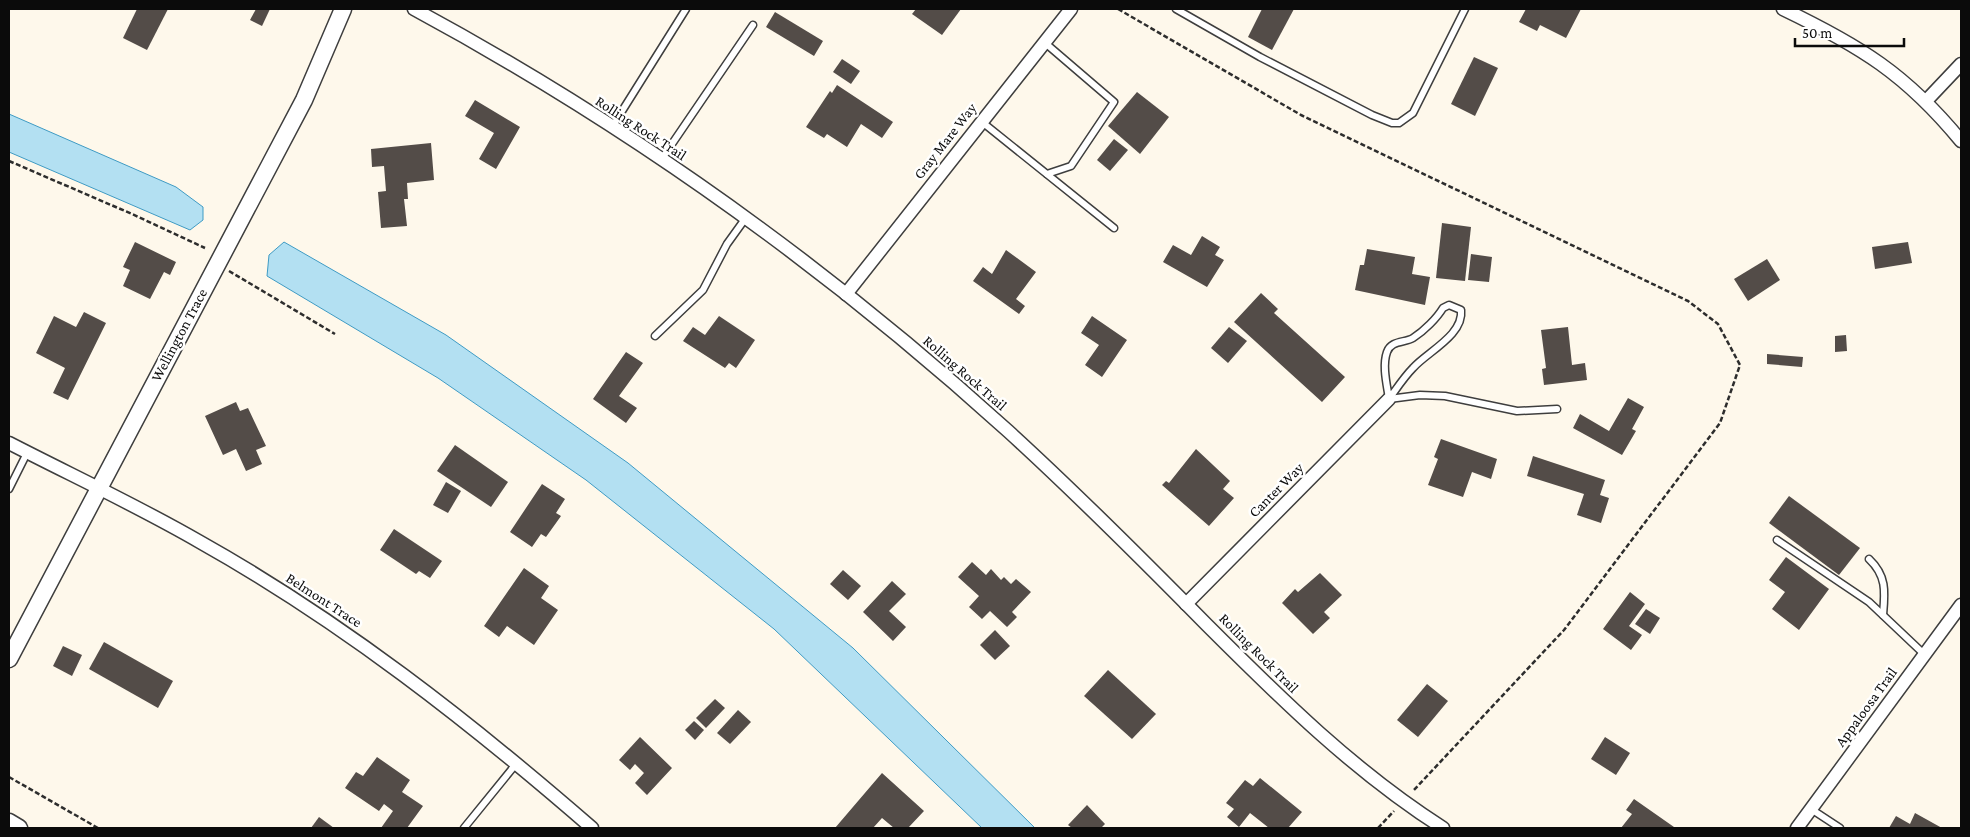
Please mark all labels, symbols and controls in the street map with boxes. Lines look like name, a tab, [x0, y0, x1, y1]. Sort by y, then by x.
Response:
scale bar	[1795, 15, 1904, 47]
text: 50 m	[1802, 25, 1832, 41]
street label: Rolling Rock Trail	[592, 93, 690, 164]
street label: Gray Mare Way	[910, 100, 980, 183]
street label: Wellington Trace	[148, 285, 211, 385]
street label: Rolling Rock Trail	[919, 332, 1010, 414]
street label: Canter Way	[1246, 459, 1307, 521]
street label: Belmont Trace	[283, 570, 365, 631]
street label: Rolling Rock Trail	[1215, 610, 1302, 697]
street label: Appaloosa Trail	[1832, 664, 1901, 750]

